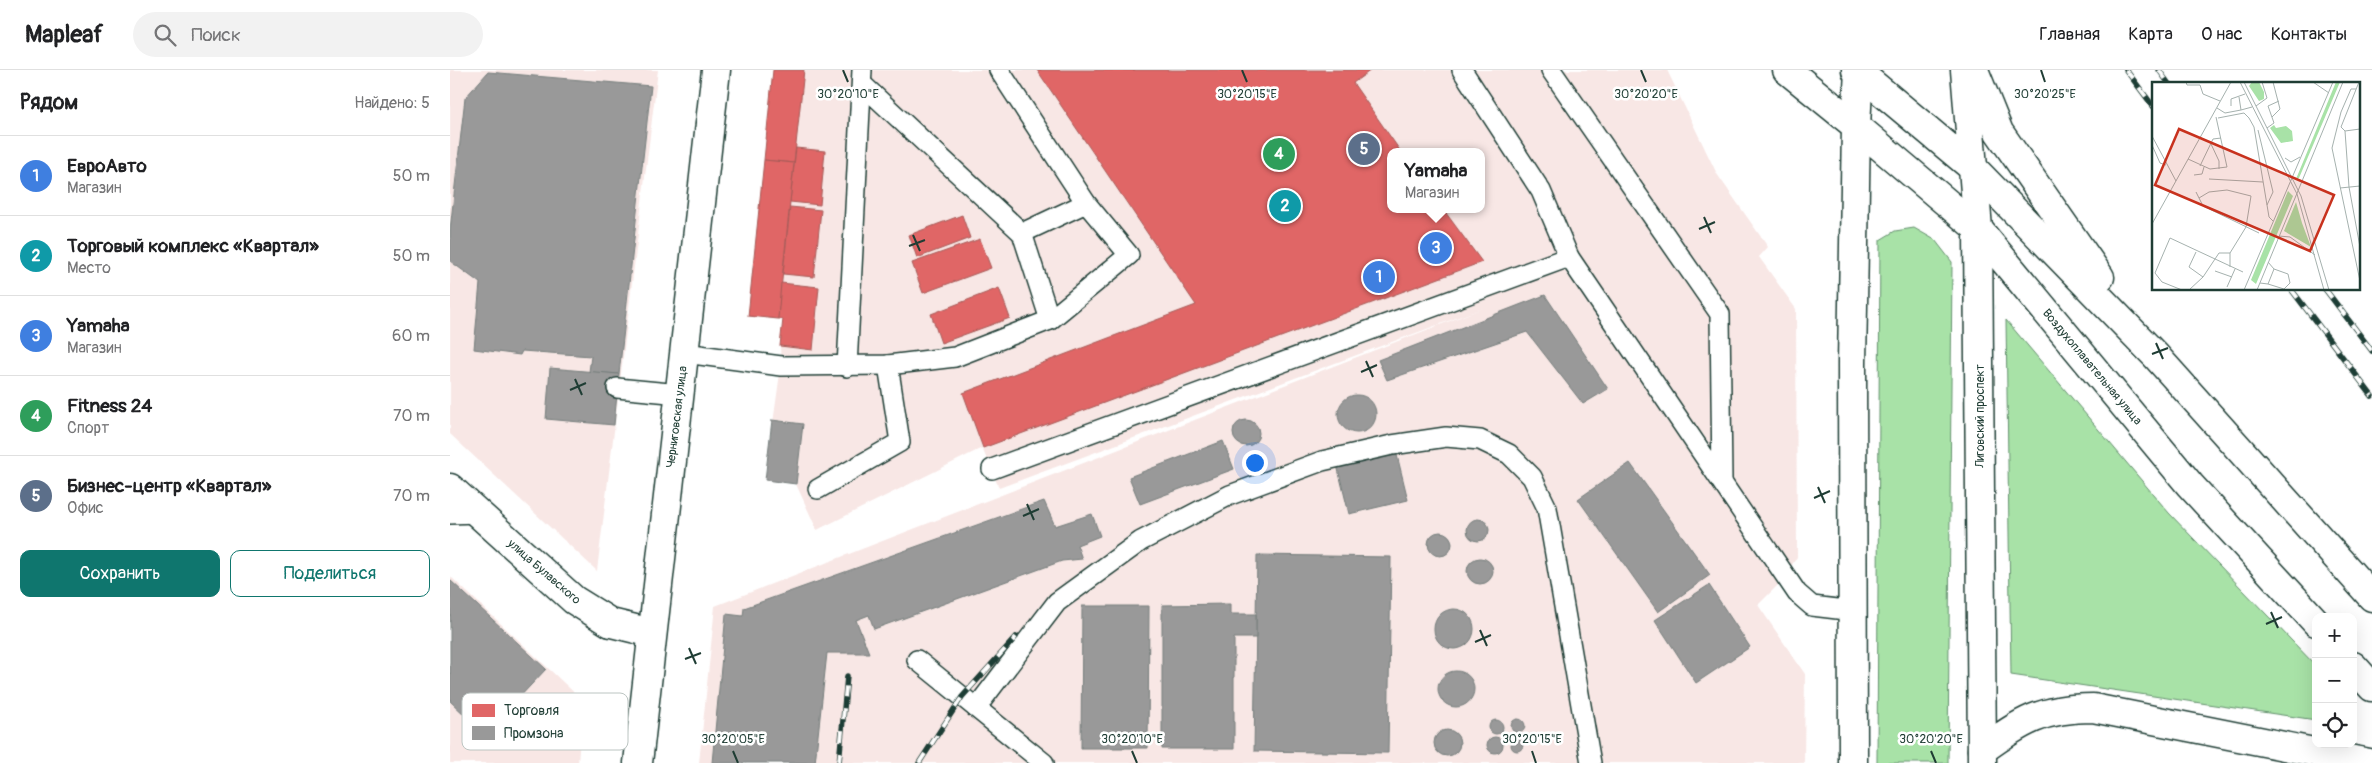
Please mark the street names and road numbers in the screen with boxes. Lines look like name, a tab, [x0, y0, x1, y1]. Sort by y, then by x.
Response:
street label: Воздухоплавательная улица	[2039, 306, 2145, 428]
street label: Лиговский проспект	[1973, 364, 1988, 469]
street label: Черниговская улица	[663, 365, 691, 469]
street label: улица Булавского	[504, 536, 584, 608]

